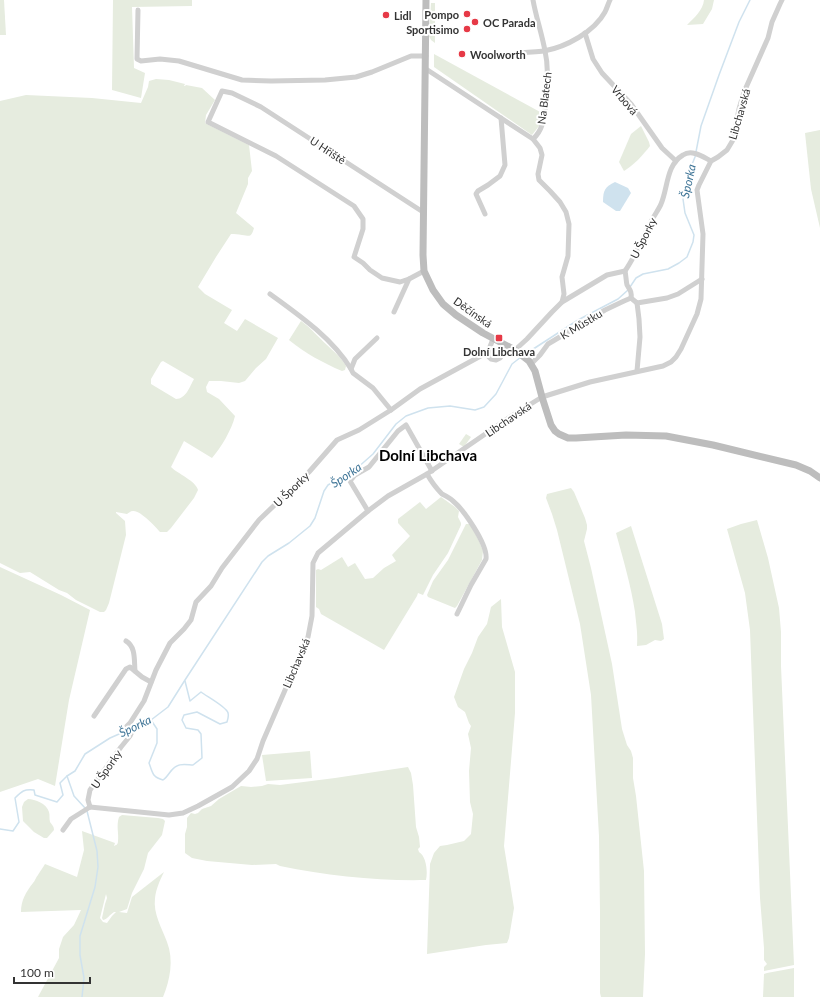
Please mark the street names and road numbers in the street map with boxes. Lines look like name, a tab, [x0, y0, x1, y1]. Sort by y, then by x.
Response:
street label: Na Blatech	[534, 71, 554, 125]
street label: Vrbová	[609, 83, 641, 117]
street label: Libchavská	[726, 87, 752, 141]
street label: U Hřiště	[308, 134, 349, 167]
street label: U Šporky	[627, 215, 659, 261]
street label: Děčínská	[451, 294, 495, 330]
street label: K Můstku	[558, 306, 604, 342]
street label: Libchavská	[483, 399, 533, 439]
street label: U Šporky	[271, 469, 312, 509]
street label: Libchavská	[280, 636, 312, 690]
street label: U Šporky	[88, 747, 124, 791]

